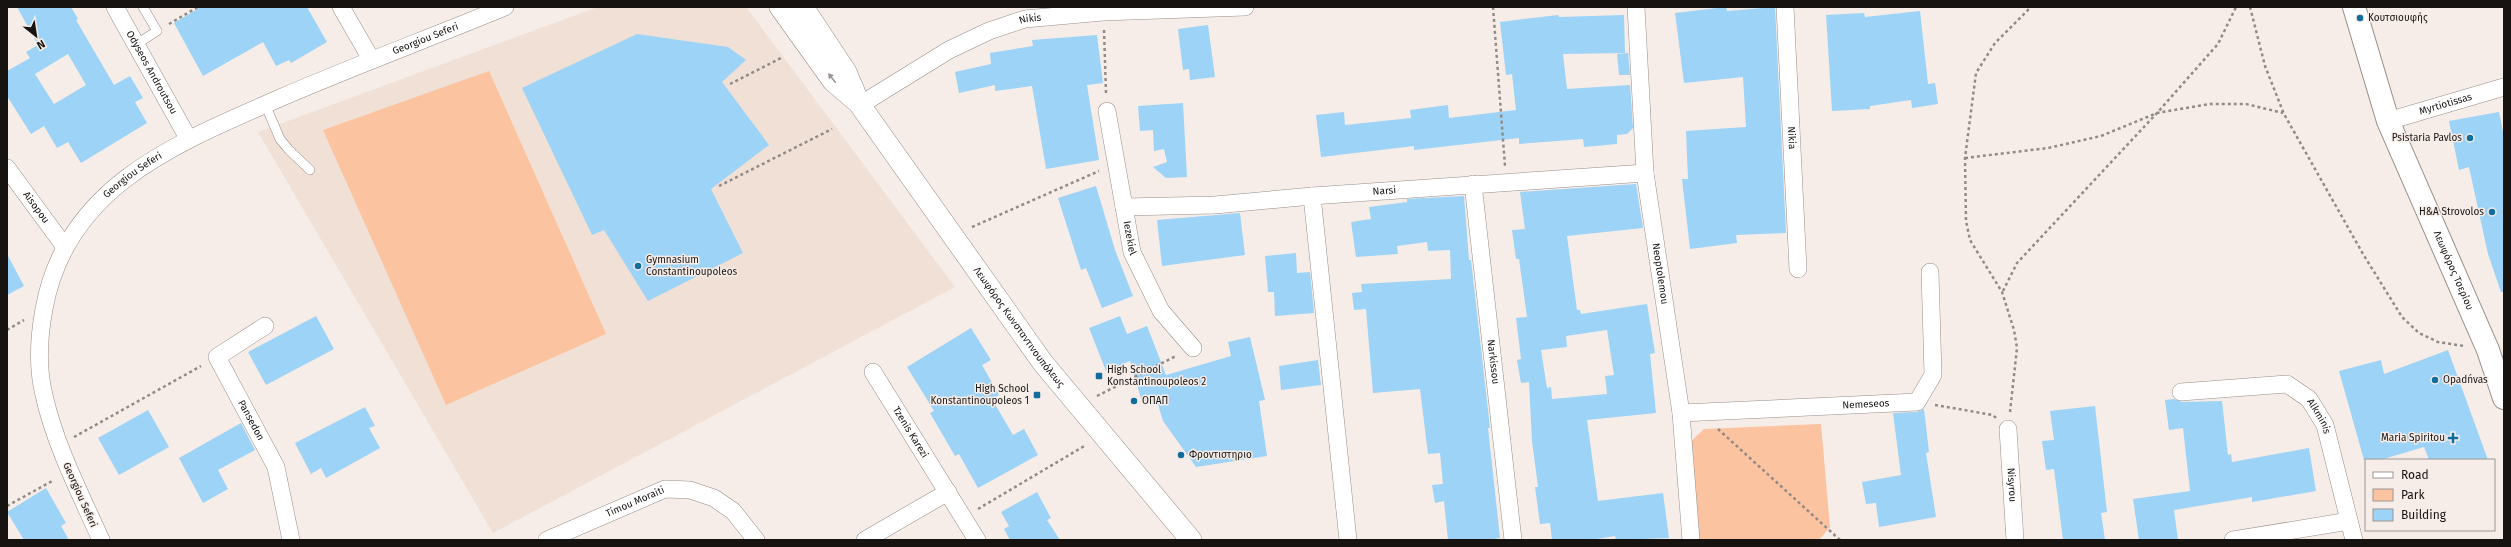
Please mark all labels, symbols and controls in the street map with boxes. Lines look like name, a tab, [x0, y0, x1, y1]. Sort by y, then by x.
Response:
street label: Nikis	[1017, 12, 1042, 27]
place label: Κουτσιουφής	[2368, 12, 2428, 24]
marker: Κουτσιουφής	[2355, 13, 2365, 23]
north arrow	[16, 16, 56, 56]
street label: Georgiou Seferi	[391, 20, 460, 57]
street label: Odyseos Androutsou	[123, 29, 180, 116]
text: N	[34, 37, 47, 52]
one-way arrow	[827, 73, 836, 83]
street label: Myrtiotissas	[2418, 91, 2474, 118]
street label: Nikia	[1785, 126, 1798, 150]
place label: Psistaria Pavlos	[2392, 132, 2462, 144]
marker: Psistaria Pavlos	[2465, 133, 2475, 143]
street label: Georgiou Seferi	[101, 150, 164, 201]
street label: Narsi	[1372, 184, 1397, 198]
street label: Aisopou	[20, 189, 52, 226]
place label: H&A Strovolos	[2419, 206, 2484, 218]
marker: H&A Strovolos	[2487, 207, 2497, 217]
street label: Iezekiel	[1121, 220, 1139, 257]
street label: Λεωφόρος Τσερίου	[2431, 229, 2476, 312]
street label: Neoptolemou	[1650, 242, 1671, 305]
place label: Gymnasium Constantinoupoleos	[646, 254, 738, 278]
marker: Gymnasium Constantinoupoleos	[633, 261, 643, 271]
street label: Λεωφόρος Κωνσταντινουπόλεως	[971, 265, 1067, 390]
street label: Narkissou	[1485, 339, 1501, 385]
place label: High School Konstantinoupoleos 2	[1107, 364, 1206, 388]
marker: High School Konstantinoupoleos 2	[1094, 371, 1104, 381]
place label: Opadńvas	[2443, 373, 2488, 386]
marker: Opadńvas	[2430, 375, 2440, 385]
place label: High School Konstantinoupoleos 1	[930, 383, 1029, 407]
marker: High School Konstantinoupoleos 1	[1032, 390, 1042, 400]
place label: ΟΠΑΠ	[1142, 395, 1168, 407]
marker: ΟΠΑΠ	[1129, 396, 1139, 406]
street label: Nemeseos	[1842, 397, 1890, 411]
street label: Alkminis	[2304, 397, 2333, 435]
street label: Pansedon	[235, 398, 267, 443]
street label: Tzenis Karezi	[890, 405, 931, 460]
place label: Maria Spiritou	[2381, 432, 2445, 444]
marker: Maria Spiritou	[2448, 433, 2458, 443]
place label: Φροντιστηριο	[1189, 449, 1252, 461]
marker: Φροντιστηριο	[1176, 450, 1186, 460]
legend	[2365, 459, 2495, 531]
street label: Georgiou Seferi	[60, 461, 100, 530]
street label: Nisyrou	[2004, 467, 2019, 502]
text: Road	[2401, 468, 2429, 482]
street label: Timou Moraiti	[604, 484, 666, 520]
text: Park	[2401, 488, 2425, 502]
text: Building	[2401, 508, 2447, 522]

